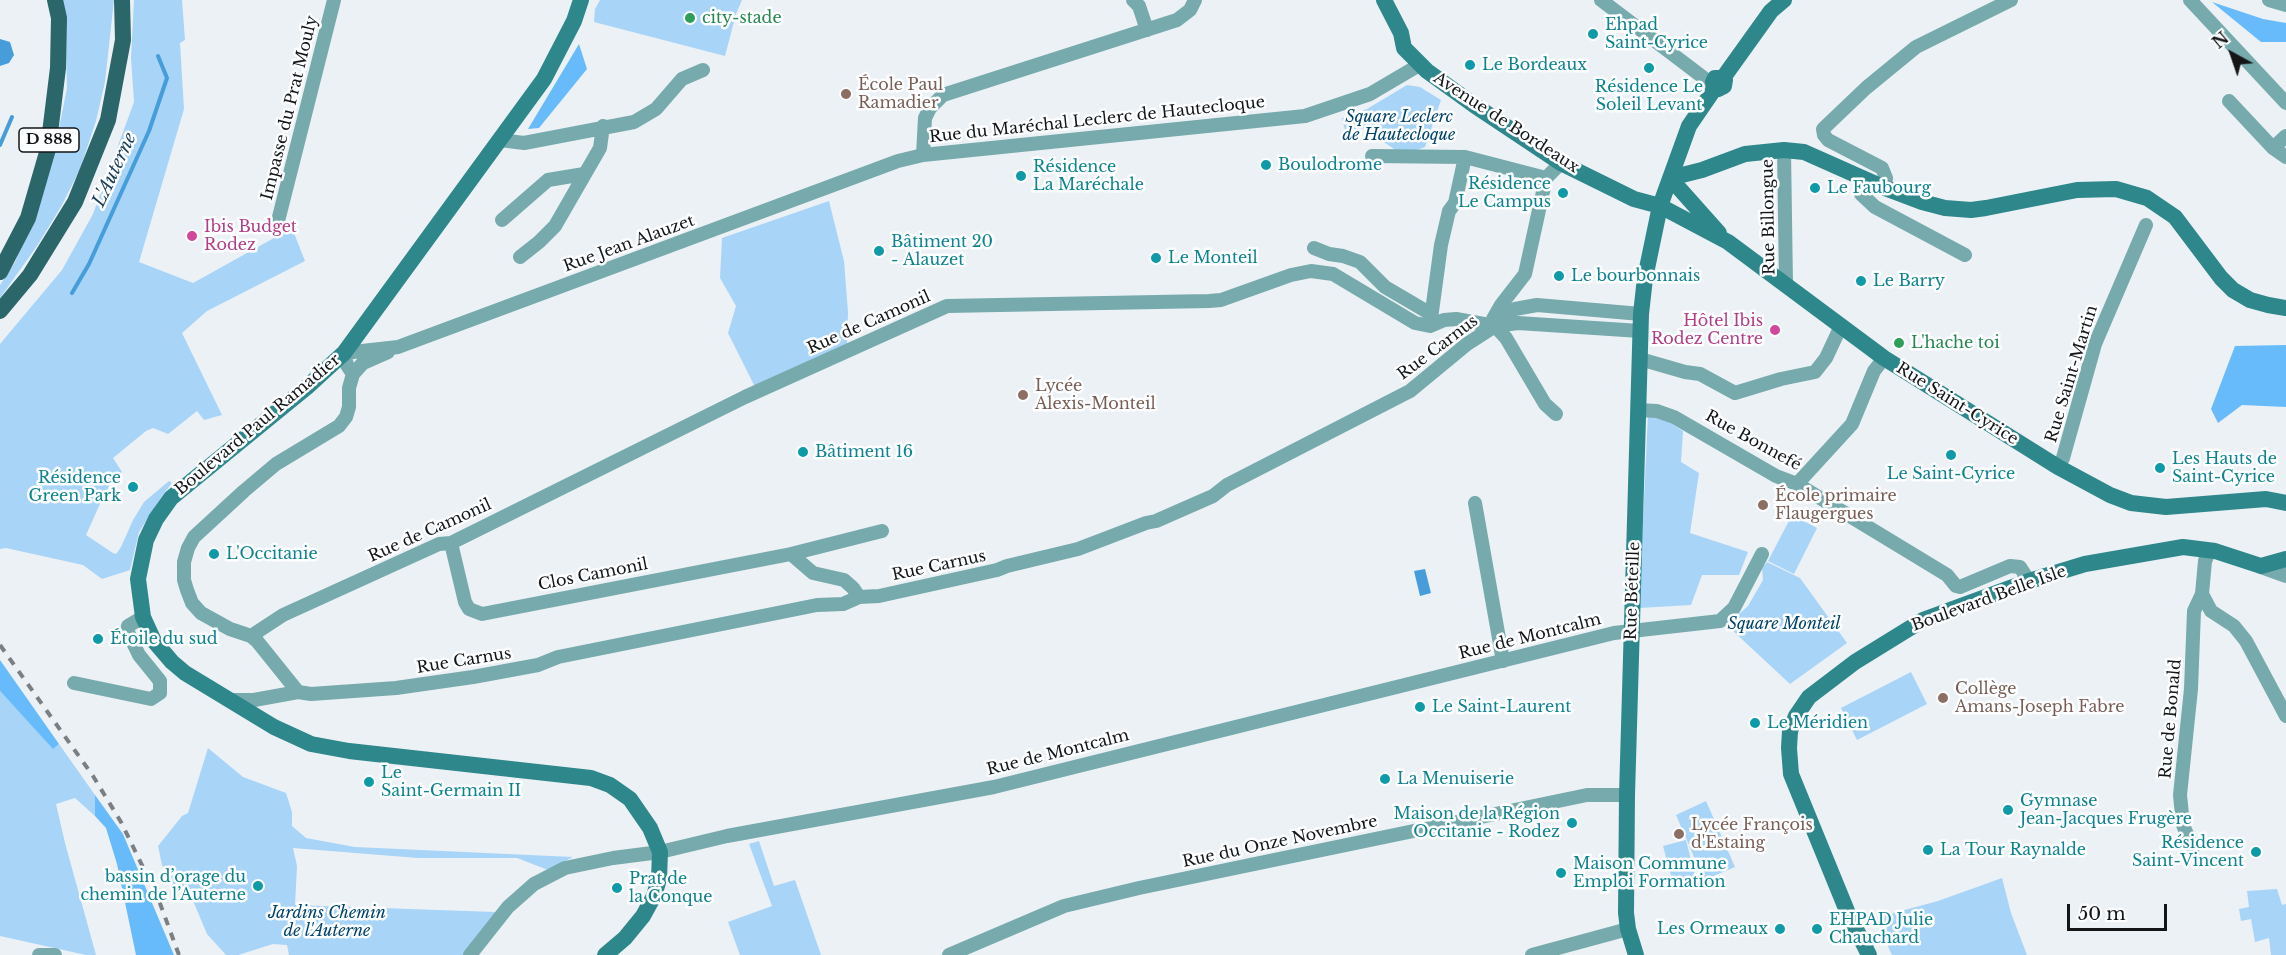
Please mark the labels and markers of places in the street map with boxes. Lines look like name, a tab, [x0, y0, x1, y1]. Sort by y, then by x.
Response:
place label: city-stade	[702, 8, 782, 28]
marker: city-stade	[683, 11, 697, 25]
place label: Ehpad Saint-Cyrice	[1605, 15, 1708, 53]
marker: Ehpad Saint-Cyrice	[1586, 27, 1600, 41]
place label: Le Bordeaux	[1482, 55, 1587, 75]
marker: Le Bordeaux	[1463, 58, 1477, 72]
marker: Résidence Le Soleil Levant	[1642, 61, 1656, 75]
place label: École Paul Ramadier	[858, 75, 943, 113]
place label: Résidence Le Soleil Levant	[1595, 77, 1703, 115]
marker: École Paul Ramadier	[839, 87, 853, 101]
place label: Boulodrome	[1278, 155, 1382, 175]
place label: Résidence La Maréchale	[1033, 157, 1144, 195]
marker: Boulodrome	[1259, 158, 1273, 172]
marker: Résidence La Maréchale	[1014, 169, 1028, 183]
place label: Résidence Le Campus	[1458, 174, 1551, 212]
place label: Le Faubourg	[1827, 178, 1931, 198]
marker: Le Faubourg	[1808, 181, 1822, 195]
marker: Résidence Le Campus	[1556, 186, 1570, 200]
place label: Ibis Budget Rodez	[204, 217, 297, 255]
marker: Ibis Budget Rodez	[185, 229, 199, 243]
place label: Bâtiment 20 - Alauzet	[891, 232, 993, 270]
marker: Bâtiment 20 - Alauzet	[872, 244, 886, 258]
place label: Le Monteil	[1168, 248, 1258, 268]
marker: Le Monteil	[1149, 251, 1163, 265]
place label: Le bourbonnais	[1571, 266, 1700, 286]
marker: Le bourbonnais	[1552, 269, 1566, 283]
place label: Le Barry	[1873, 271, 1945, 291]
marker: Le Barry	[1854, 274, 1868, 288]
place label: Hôtel Ibis Rodez Centre	[1651, 311, 1763, 349]
marker: Hôtel Ibis Rodez Centre	[1768, 323, 1782, 337]
place label: L'hache toi	[1911, 333, 2000, 353]
marker: L'hache toi	[1892, 336, 1906, 350]
place label: Lycée Alexis-Monteil	[1035, 376, 1156, 414]
marker: Lycée Alexis-Monteil	[1016, 388, 1030, 402]
place label: Bâtiment 16	[815, 442, 913, 462]
marker: Bâtiment 16	[796, 445, 810, 459]
marker: Le Saint-Cyrice	[1944, 448, 1958, 462]
place label: Les Hauts de Saint-Cyrice	[2172, 449, 2277, 487]
marker: Les Hauts de Saint-Cyrice	[2153, 461, 2167, 475]
place label: Le Saint-Cyrice	[1887, 464, 2015, 484]
place label: Résidence Green Park	[29, 468, 121, 506]
marker: Résidence Green Park	[126, 480, 140, 494]
place label: École primaire Flaugergues	[1775, 486, 1897, 524]
marker: École primaire Flaugergues	[1756, 498, 1770, 512]
place label: L'Occitanie	[226, 544, 318, 564]
marker: L'Occitanie	[207, 547, 221, 561]
place label: Étoile du sud	[110, 629, 217, 649]
marker: Étoile du sud	[91, 632, 105, 646]
place label: Collège Amans-Joseph Fabre	[1955, 679, 2124, 717]
marker: Collège Amans-Joseph Fabre	[1936, 691, 1950, 705]
place label: Le Saint-Laurent	[1432, 697, 1571, 717]
marker: Le Saint-Laurent	[1413, 700, 1427, 714]
place label: Le Méridien	[1767, 713, 1868, 733]
marker: Le Méridien	[1748, 716, 1762, 730]
place label: Le Saint-Germain II	[381, 763, 521, 801]
place label: La Menuiserie	[1397, 769, 1514, 789]
marker: La Menuiserie	[1378, 772, 1392, 786]
marker: Le Saint-Germain II	[362, 775, 376, 789]
place label: Gymnase Jean-Jacques Frugère	[2020, 791, 2192, 829]
marker: Gymnase Jean-Jacques Frugère	[2001, 803, 2015, 817]
place label: Maison de la Région Occitanie - Rodez	[1393, 804, 1560, 842]
place label: Lycée François d'Estaing	[1691, 815, 1813, 853]
marker: Maison de la Région Occitanie - Rodez	[1565, 816, 1579, 830]
marker: Lycée François d'Estaing	[1672, 827, 1686, 841]
place label: Résidence Saint-Vincent	[2132, 833, 2244, 871]
place label: La Tour Raynalde	[1940, 840, 2086, 860]
marker: La Tour Raynalde	[1921, 843, 1935, 857]
marker: Résidence Saint-Vincent	[2249, 845, 2263, 859]
place label: Maison Commune Emploi Formation	[1573, 854, 1727, 892]
marker: Maison Commune Emploi Formation	[1554, 866, 1568, 880]
place label: bassin d’orage du chemin de l’Auterne	[80, 867, 246, 905]
place label: Prat de la Conque	[629, 869, 712, 907]
marker: bassin d’orage du chemin de l’Auterne	[251, 879, 265, 893]
marker: Prat de la Conque	[610, 881, 624, 895]
place label: EHPAD Julie Chauchard	[1829, 910, 1933, 948]
place label: Les Ormeaux	[1657, 919, 1768, 939]
marker: Les Ormeaux	[1773, 922, 1787, 936]
marker: EHPAD Julie Chauchard	[1810, 922, 1824, 936]

